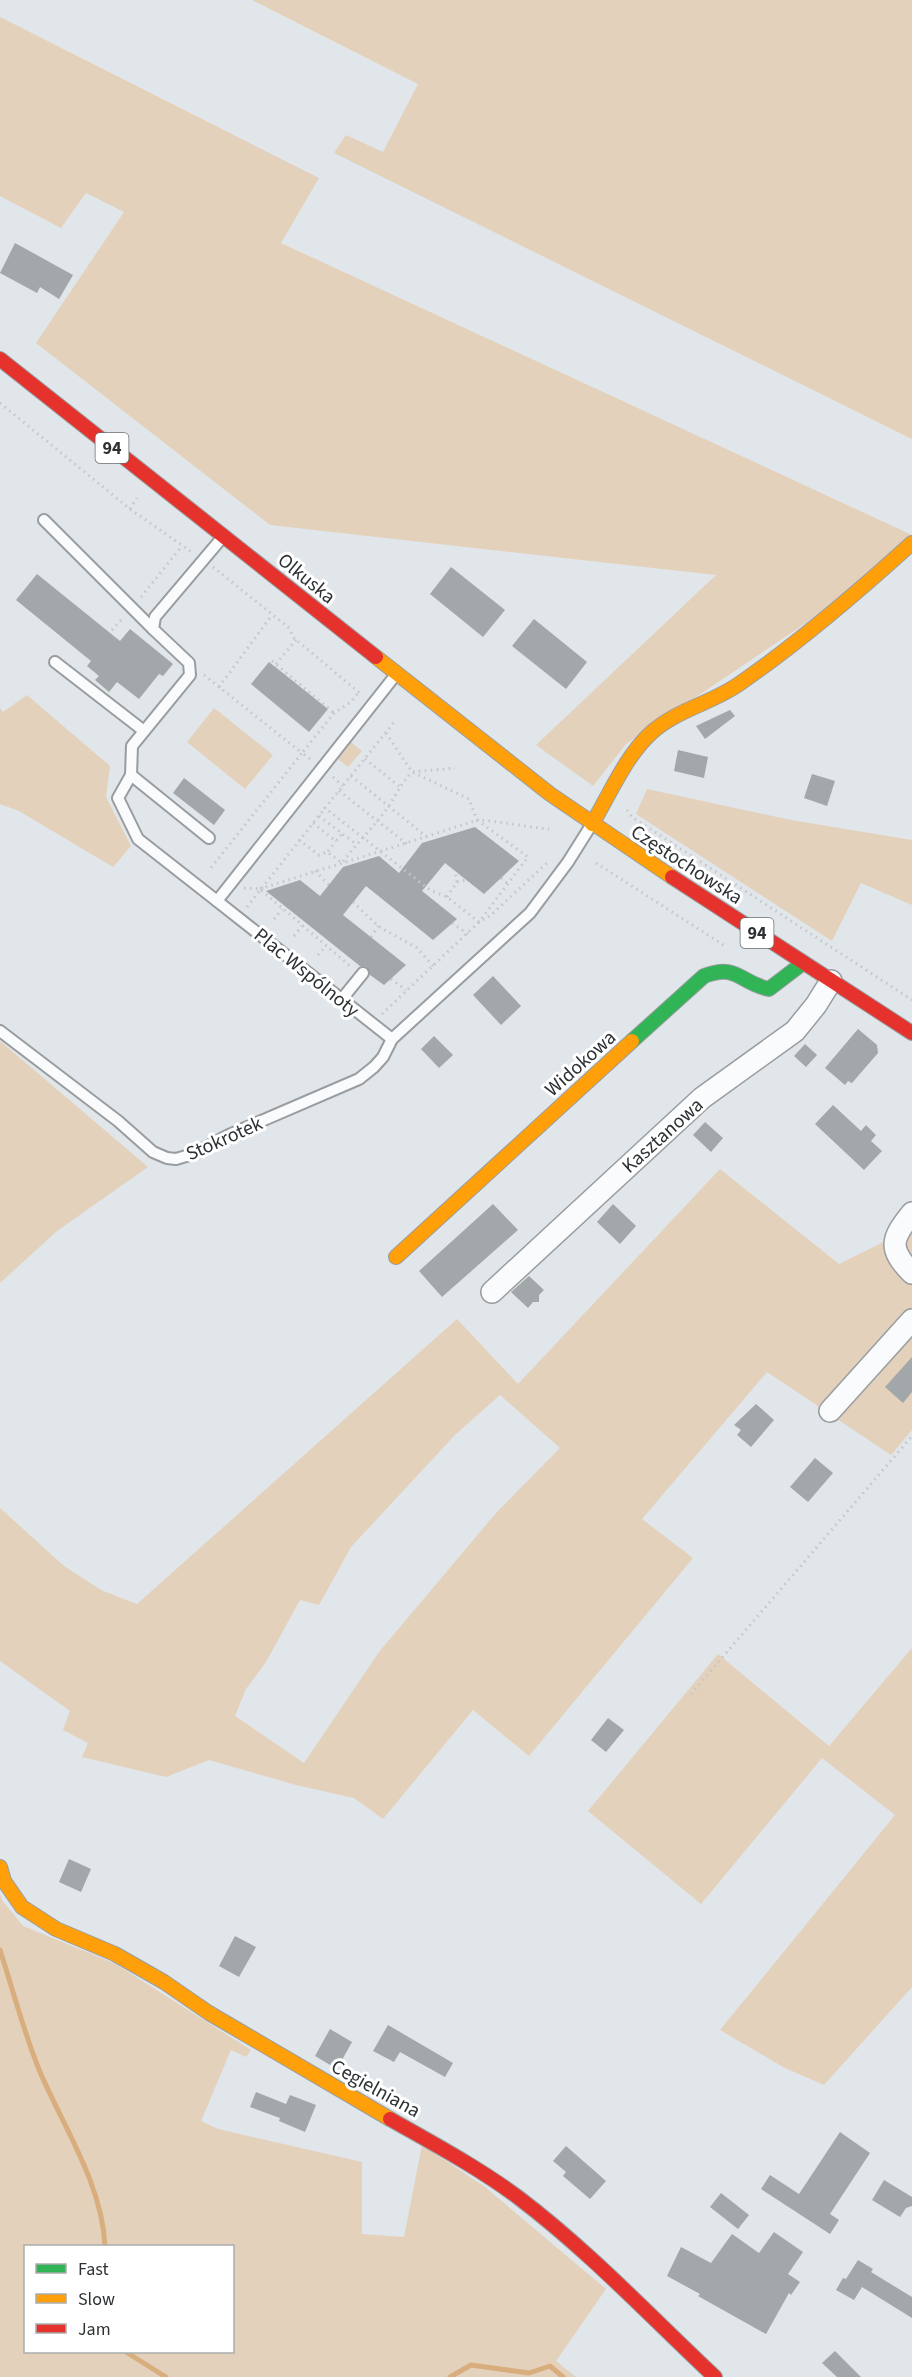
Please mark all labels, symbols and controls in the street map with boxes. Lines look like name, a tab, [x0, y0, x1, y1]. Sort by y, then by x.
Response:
road number: 94	[96, 433, 128, 463]
street label: Olkuska	[272, 547, 341, 611]
street label: Częstochowska	[625, 818, 748, 912]
road number: 94	[740, 918, 774, 948]
street label: Plac Wspólnoty	[248, 922, 366, 1024]
street label: Widokowa	[539, 1024, 622, 1103]
street label: Kasztanowa	[616, 1092, 710, 1180]
street label: Stokrotek	[182, 1110, 267, 1168]
street label: Cegielniana	[326, 2053, 425, 2125]
legend	[24, 2245, 234, 2353]
text: Fast	[78, 2257, 109, 2282]
text: Slow	[78, 2287, 115, 2312]
text: Jam	[78, 2317, 111, 2342]

